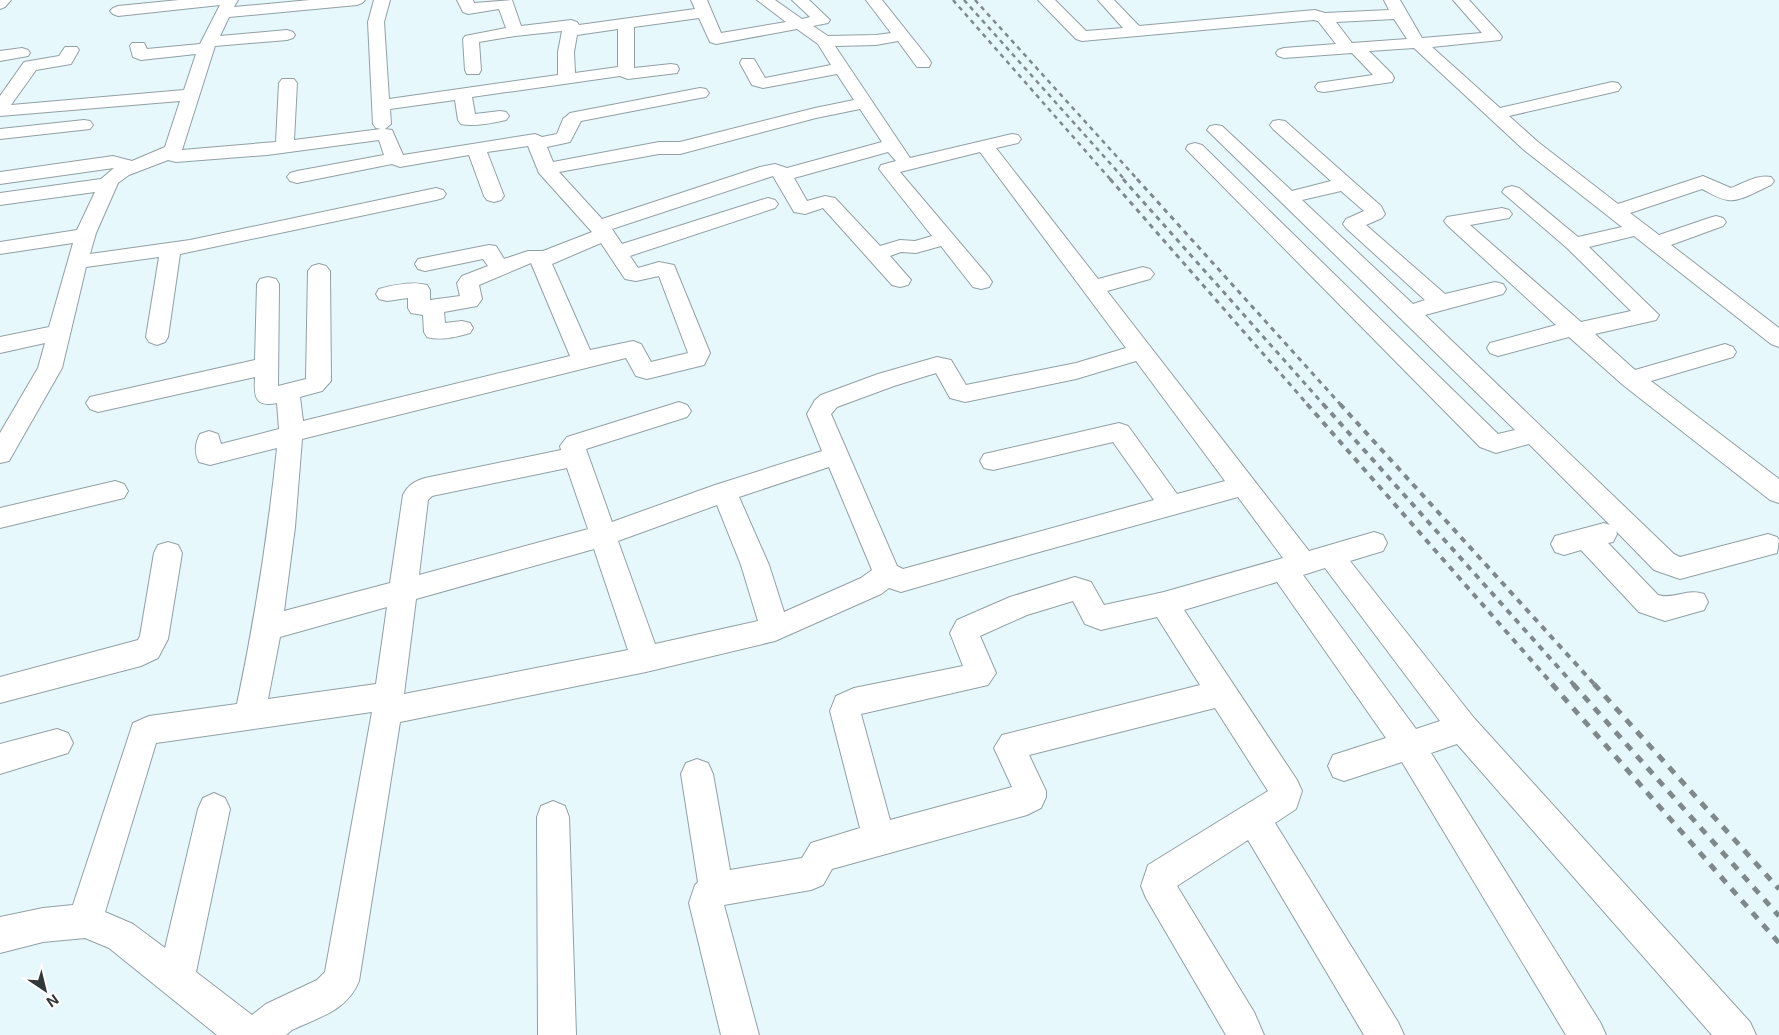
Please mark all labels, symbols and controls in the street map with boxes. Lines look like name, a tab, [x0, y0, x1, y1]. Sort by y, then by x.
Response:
north arrow	[20, 965, 70, 1015]
text: N	[43, 991, 62, 1011]

